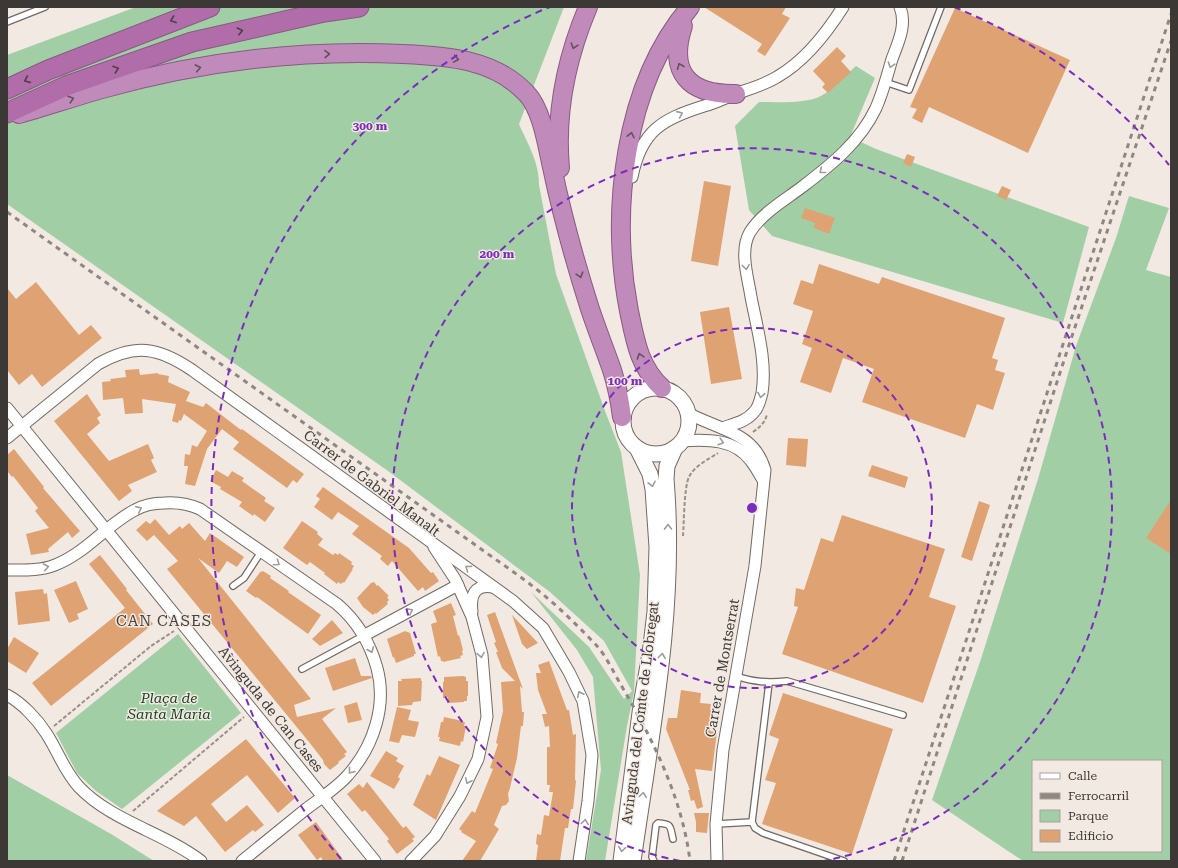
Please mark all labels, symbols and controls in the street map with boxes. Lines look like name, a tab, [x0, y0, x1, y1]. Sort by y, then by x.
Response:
one-way arrow	[170, 16, 177, 24]
one-way arrow	[237, 27, 243, 35]
one-way arrow	[570, 42, 579, 49]
one-way arrow	[324, 50, 330, 58]
one-way arrow	[453, 54, 459, 63]
one-way arrow	[887, 61, 896, 68]
one-way arrow	[677, 63, 685, 70]
one-way arrow	[113, 65, 120, 73]
one-way arrow	[194, 65, 201, 73]
one-way arrow	[23, 75, 31, 83]
one-way arrow	[67, 95, 74, 104]
one-way arrow	[675, 111, 683, 119]
text: 300 m	[353, 119, 388, 133]
one-way arrow	[626, 131, 635, 138]
one-way arrow	[819, 167, 826, 174]
text: 200 m	[480, 247, 515, 261]
one-way arrow	[741, 264, 750, 270]
one-way arrow	[575, 272, 583, 279]
one-way arrow	[636, 352, 645, 359]
text: 100 m	[608, 374, 643, 388]
one-way arrow	[757, 392, 766, 398]
street label: Carrer de Gabriel Manalt	[301, 427, 443, 539]
one-way arrow	[717, 437, 724, 446]
one-way arrow	[648, 480, 656, 487]
centre of rings	[745, 501, 759, 515]
one-way arrow	[134, 506, 142, 514]
one-way arrow	[664, 524, 673, 530]
one-way arrow	[273, 558, 280, 565]
one-way arrow	[43, 563, 49, 572]
one-way arrow	[465, 565, 472, 573]
street label: Carrer de Montserrat	[702, 597, 742, 739]
street label: Avinguda del Comte de Llobregat	[618, 601, 662, 825]
one-way arrow	[406, 608, 413, 615]
district label: CAN CASES	[116, 612, 212, 630]
street label: Avinguda de Can Cases	[215, 643, 327, 775]
one-way arrow	[366, 647, 374, 654]
one-way arrow	[477, 651, 485, 658]
one-way arrow	[658, 653, 667, 659]
park label: Plaça de Santa Maria	[126, 690, 211, 722]
one-way arrow	[577, 691, 585, 698]
legend	[1032, 760, 1162, 852]
one-way arrow	[349, 767, 356, 774]
text: Calle	[1068, 769, 1098, 783]
one-way arrow	[465, 777, 473, 784]
text: Ferrocarril	[1068, 789, 1129, 803]
one-way arrow	[638, 792, 647, 798]
text: Parque	[1068, 809, 1109, 823]
one-way arrow	[580, 819, 589, 825]
text: Edificio	[1068, 829, 1113, 843]
one-way arrow	[618, 846, 627, 852]

